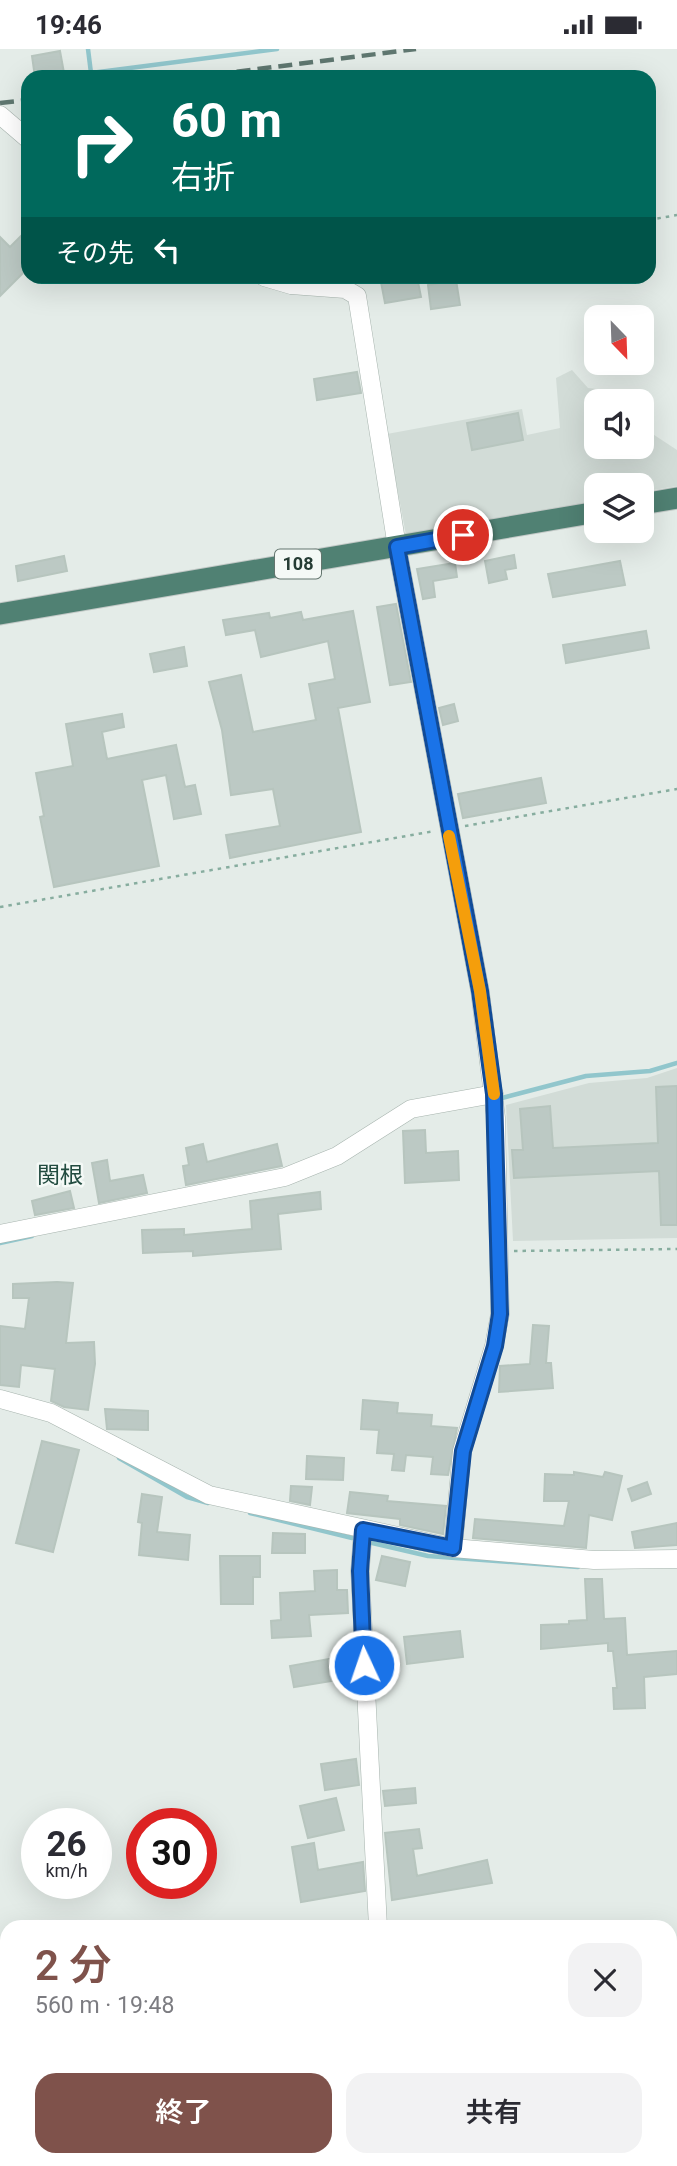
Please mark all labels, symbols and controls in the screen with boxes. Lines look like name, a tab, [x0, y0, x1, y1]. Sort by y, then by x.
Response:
text: 19:46	[35, 10, 102, 40]
text: 60 m	[171, 92, 282, 149]
icon: right	[56, 98, 147, 189]
text: 右折	[171, 158, 235, 196]
icon: left	[148, 231, 186, 269]
text: その先	[56, 238, 134, 268]
north arrow	[584, 305, 654, 375]
map controls	[584, 305, 654, 543]
button: sound	[584, 389, 654, 459]
button: layers	[584, 473, 654, 543]
pin	[433, 505, 493, 565]
icon: arrive	[444, 516, 482, 554]
road number: 108	[275, 549, 321, 579]
district label: 関根	[37, 1162, 83, 1189]
position arrow	[327, 1628, 401, 1702]
speed limit sign: 30	[126, 1808, 217, 1899]
text: 26	[46, 1824, 87, 1865]
text: km/h	[45, 1860, 88, 1881]
text: 2 分	[35, 1941, 111, 1990]
button: close	[568, 1943, 642, 2017]
text: 560 m · 19:48	[35, 1992, 174, 2019]
button: 終了	[35, 2073, 332, 2153]
button: 共有	[346, 2073, 642, 2153]

